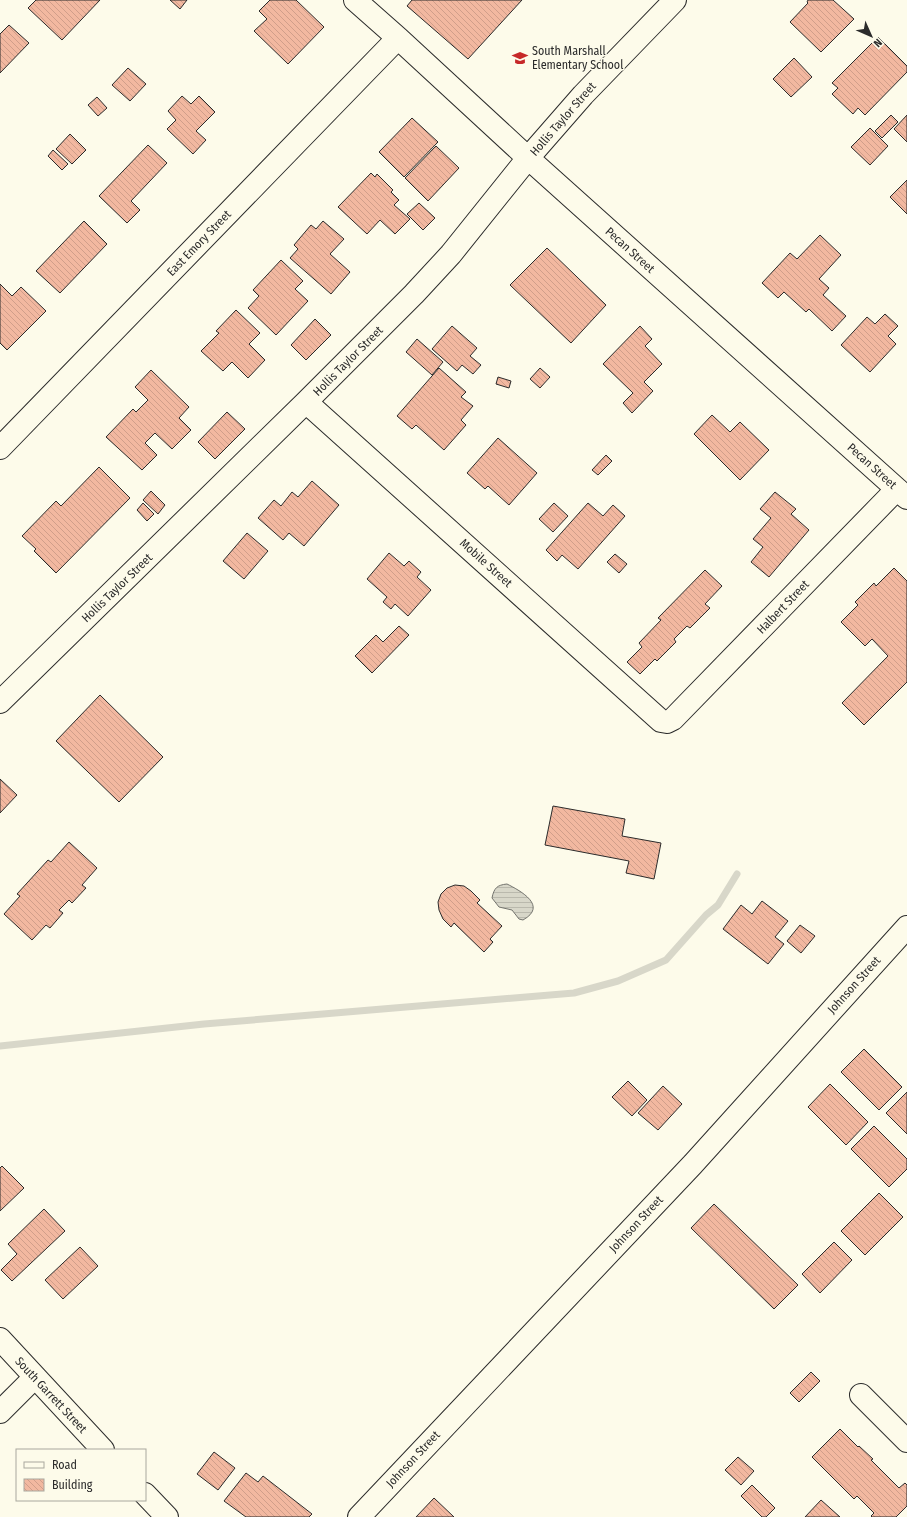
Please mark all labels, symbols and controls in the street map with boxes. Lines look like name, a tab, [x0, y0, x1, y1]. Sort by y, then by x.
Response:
north arrow	[851, 16, 891, 56]
text: N	[871, 36, 885, 50]
place label: South Marshall Elementary School	[532, 44, 623, 72]
school or university icon: South Marshall Elementary School	[511, 49, 529, 67]
street label: Hollis Taylor Street	[527, 79, 599, 159]
street label: East Emory Street	[164, 207, 234, 279]
street label: Pecan Street	[602, 224, 658, 276]
street label: Hollis Taylor Street	[310, 323, 386, 399]
street label: Pecan Street	[844, 440, 900, 492]
street label: Mobile Street	[457, 536, 515, 590]
street label: Hollis Taylor Street	[79, 551, 155, 625]
street label: Halbert Street	[754, 577, 812, 637]
street label: Johnson Street	[825, 953, 883, 1017]
street label: Johnson Street	[606, 1193, 666, 1255]
street label: South Garrett Street	[12, 1354, 90, 1436]
street label: Johnson Street	[383, 1428, 443, 1490]
legend	[16, 1449, 146, 1501]
text: Road	[52, 1458, 77, 1472]
text: Building	[52, 1478, 93, 1492]

